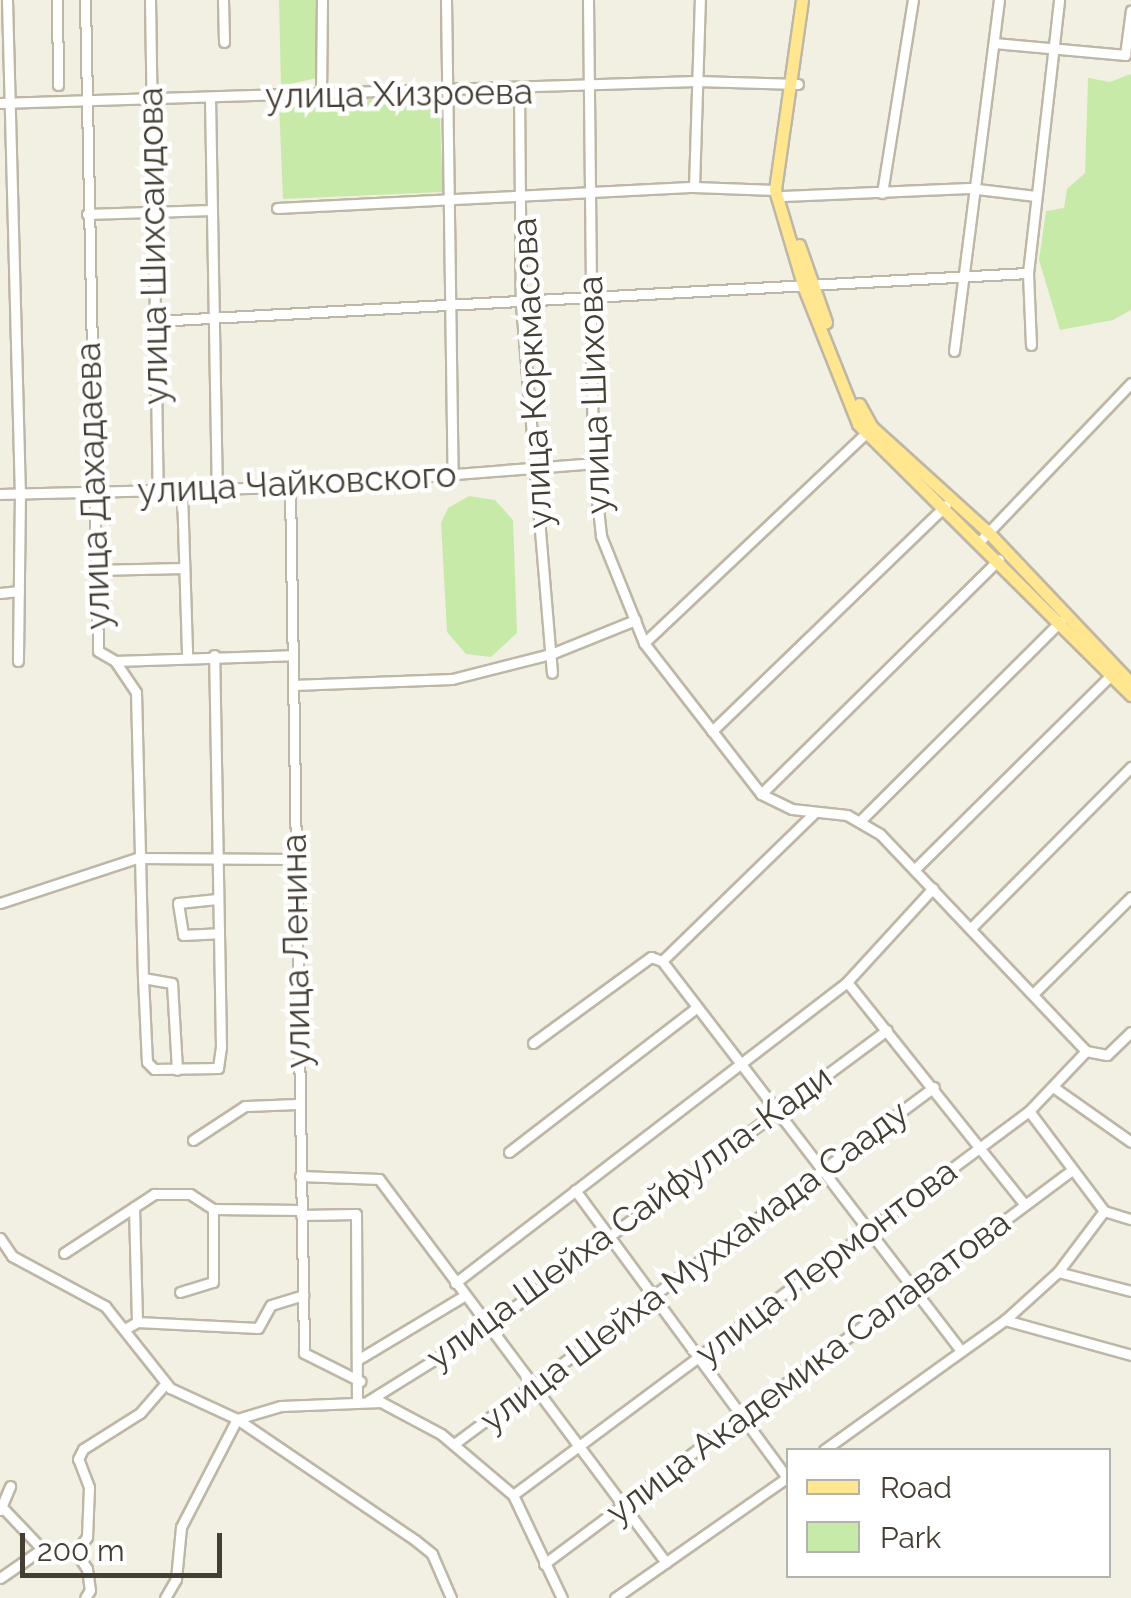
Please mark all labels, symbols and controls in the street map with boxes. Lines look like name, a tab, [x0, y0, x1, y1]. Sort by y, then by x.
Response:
street label: улица Хизроева	[265, 71, 533, 117]
street label: улица Шихсаидова	[129, 87, 177, 405]
street label: улица Коркмасова	[503, 217, 561, 529]
street label: улица Шихова	[569, 275, 619, 515]
street label: улица Дахадаева	[67, 342, 119, 630]
street label: улица Чайковского	[136, 454, 458, 512]
street label: улица Ленина	[273, 833, 319, 1069]
street label: улица Шейха Сайфулла-Кади	[418, 1056, 840, 1378]
street label: улица Шейха Муххамада Сааду	[472, 1091, 916, 1441]
street label: улица Лермонтова	[687, 1150, 965, 1374]
street label: улица Академика Салаватова	[597, 1201, 1019, 1533]
legend	[786, 1448, 1111, 1578]
text: Road	[880, 1470, 952, 1505]
scale bar	[25, 1513, 228, 1575]
text: Park	[880, 1520, 941, 1555]
text: 200 m	[37, 1533, 125, 1568]

